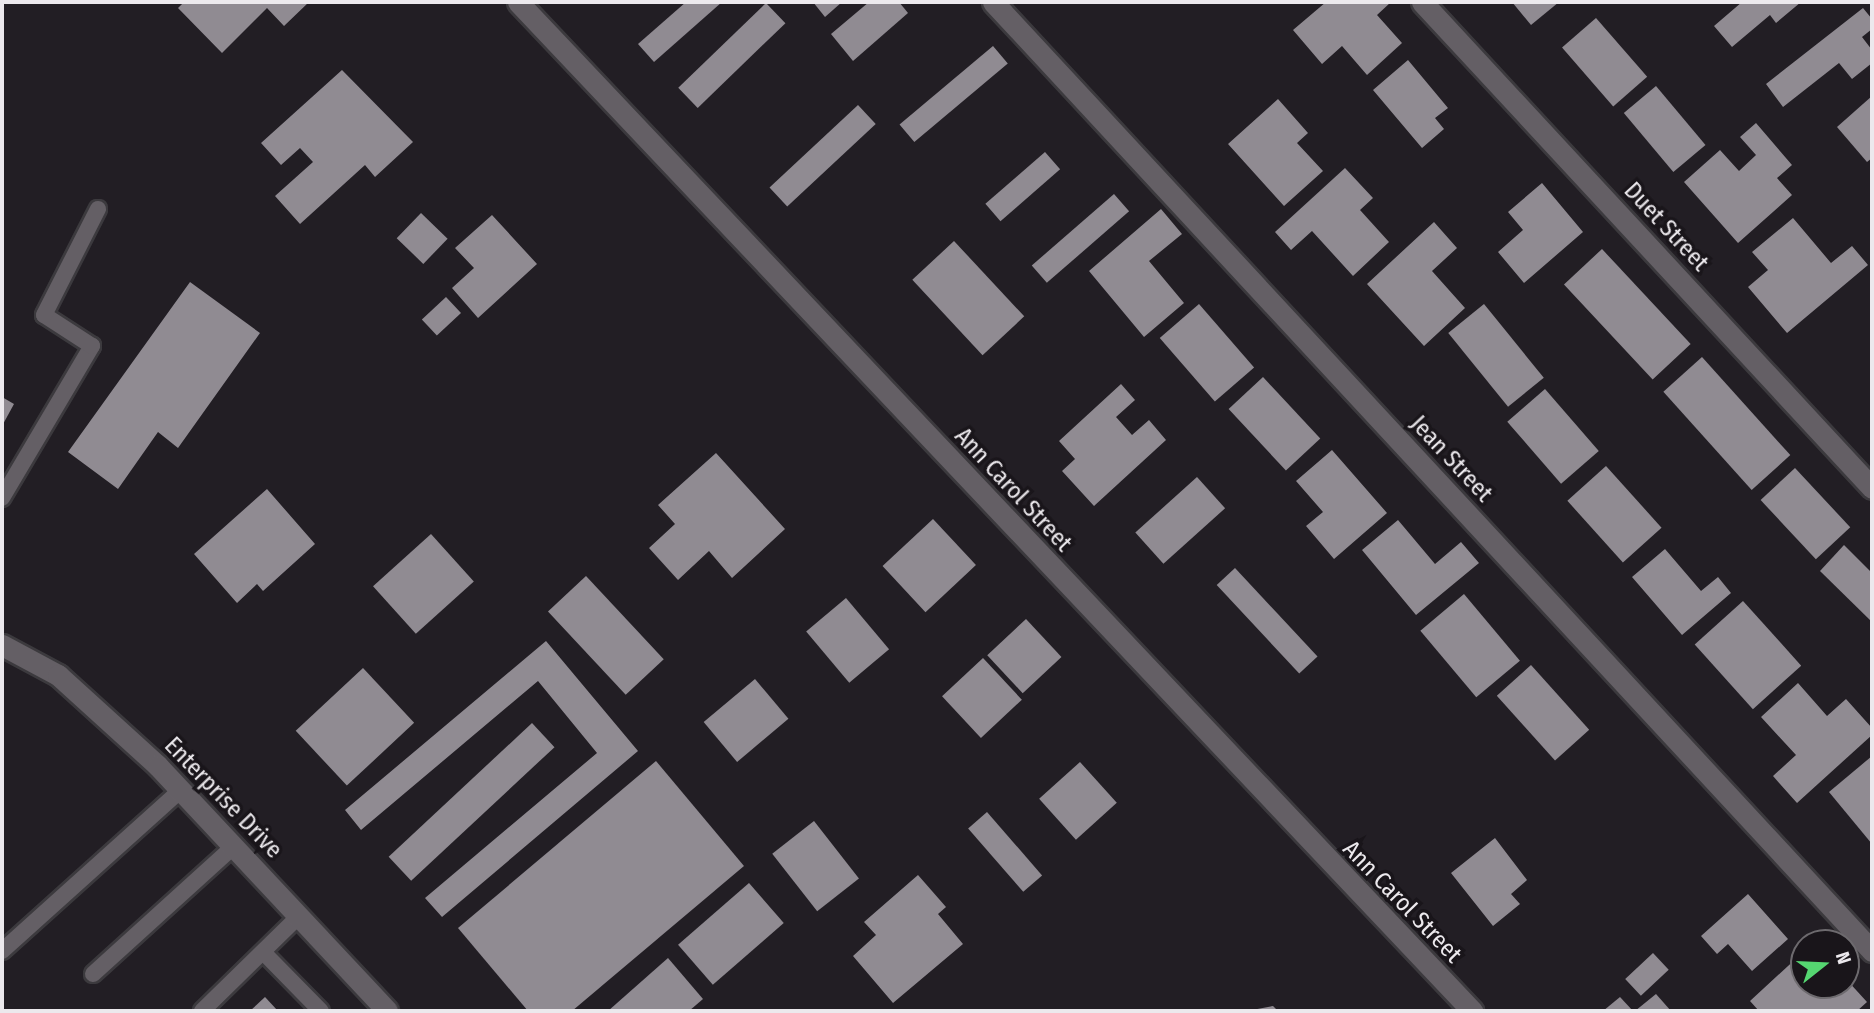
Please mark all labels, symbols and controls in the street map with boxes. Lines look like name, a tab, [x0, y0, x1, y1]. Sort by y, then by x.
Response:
street label: Duet Street	[1618, 177, 1714, 277]
street label: Jean Street	[1404, 410, 1498, 508]
street label: Ann Carol Street	[948, 422, 1078, 558]
street label: Enterprise Drive	[158, 731, 288, 865]
street label: Ann Carol Street	[1337, 835, 1467, 969]
north arrow	[1790, 929, 1860, 999]
text: N	[1831, 949, 1856, 967]

